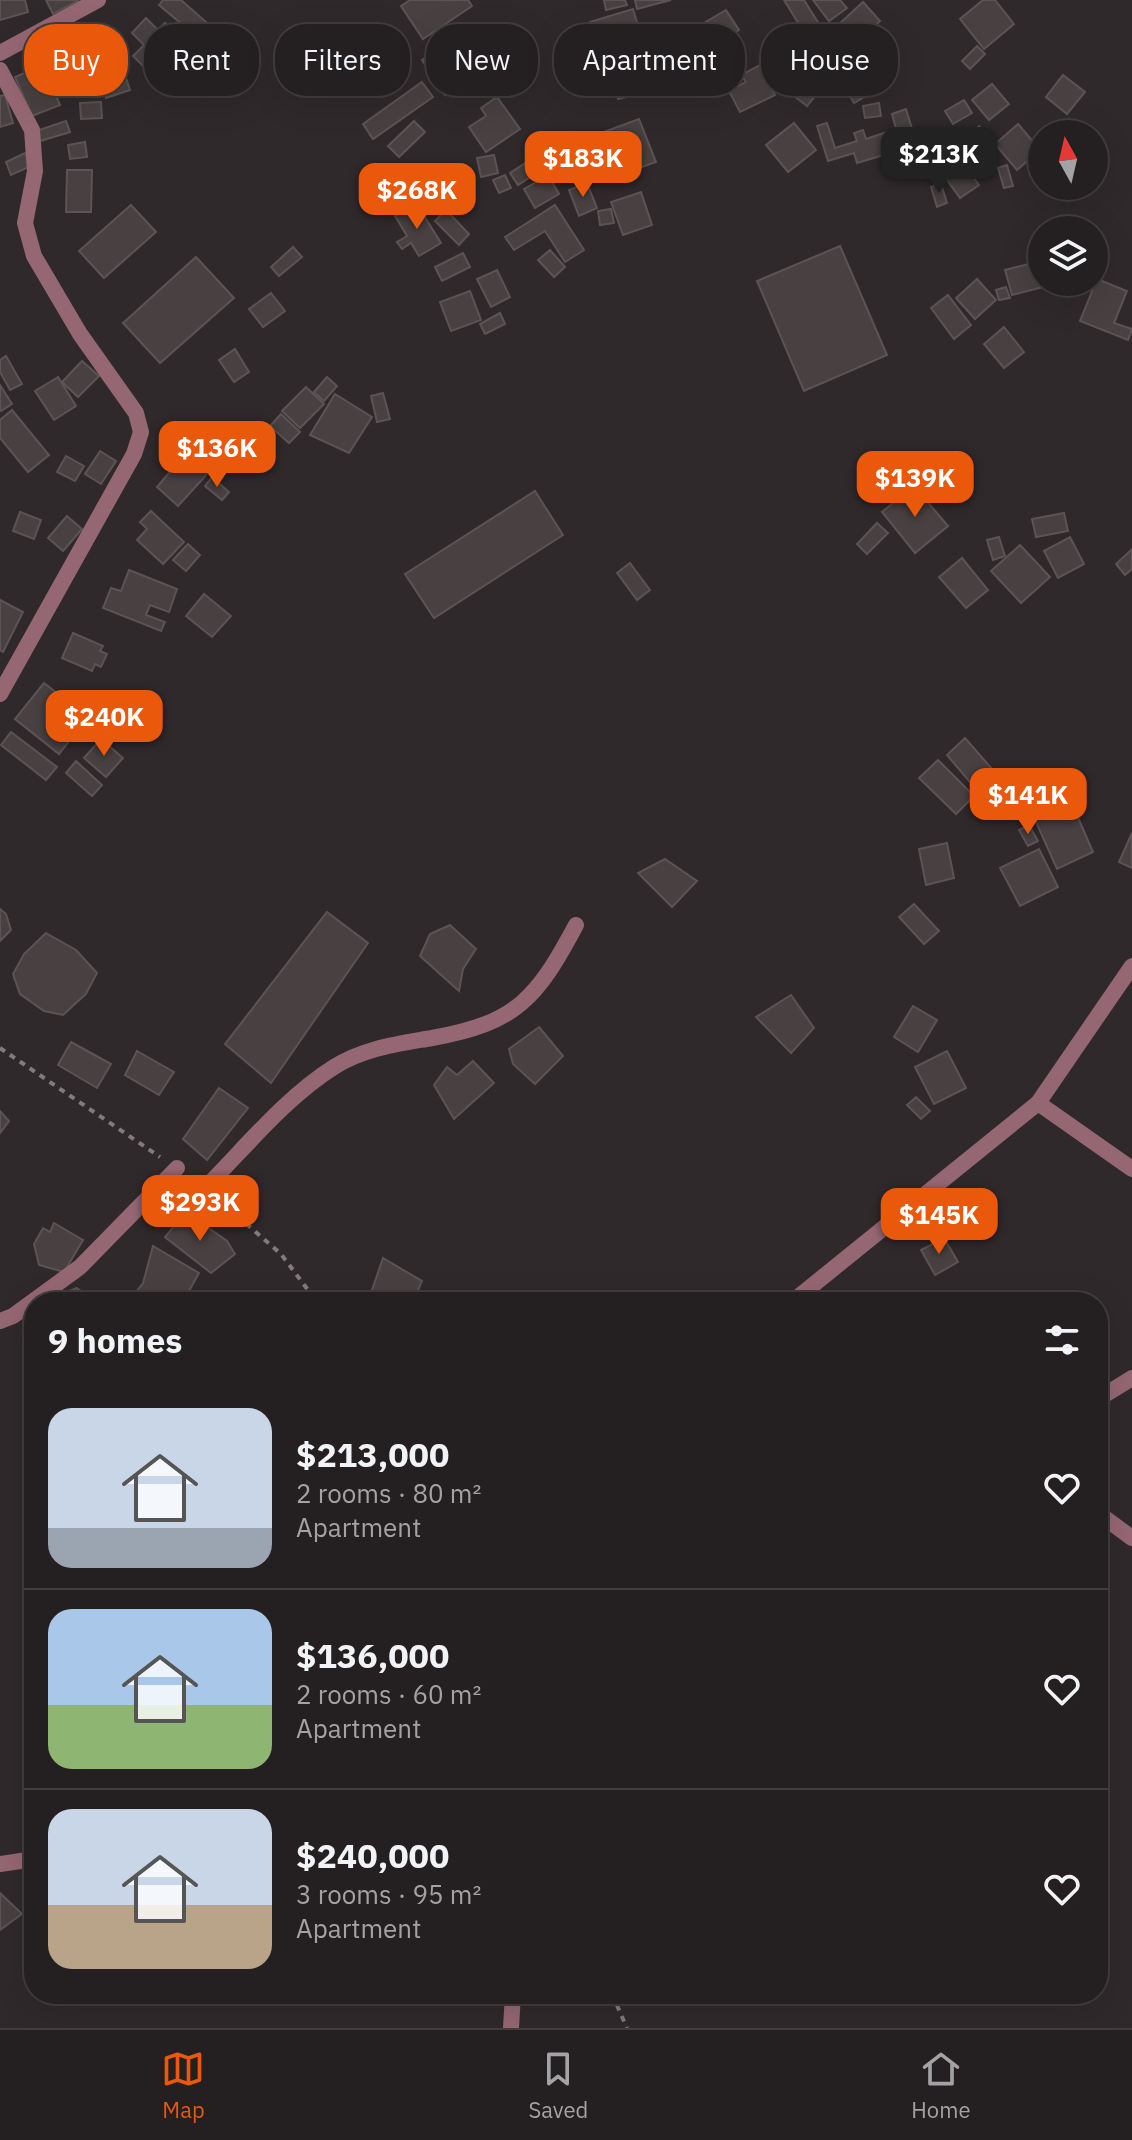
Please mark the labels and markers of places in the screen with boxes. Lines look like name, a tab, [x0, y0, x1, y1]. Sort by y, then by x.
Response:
pin: $213K	[883, 127, 995, 195]
pin: $183K	[527, 131, 639, 199]
pin: $268K	[361, 163, 473, 231]
pin: $136K	[161, 421, 273, 489]
pin: $139K	[859, 451, 971, 519]
pin: $240K	[48, 690, 160, 758]
pin: $141K	[972, 768, 1084, 836]
pin: $293K	[144, 1175, 256, 1243]
pin: $145K	[883, 1188, 995, 1256]

